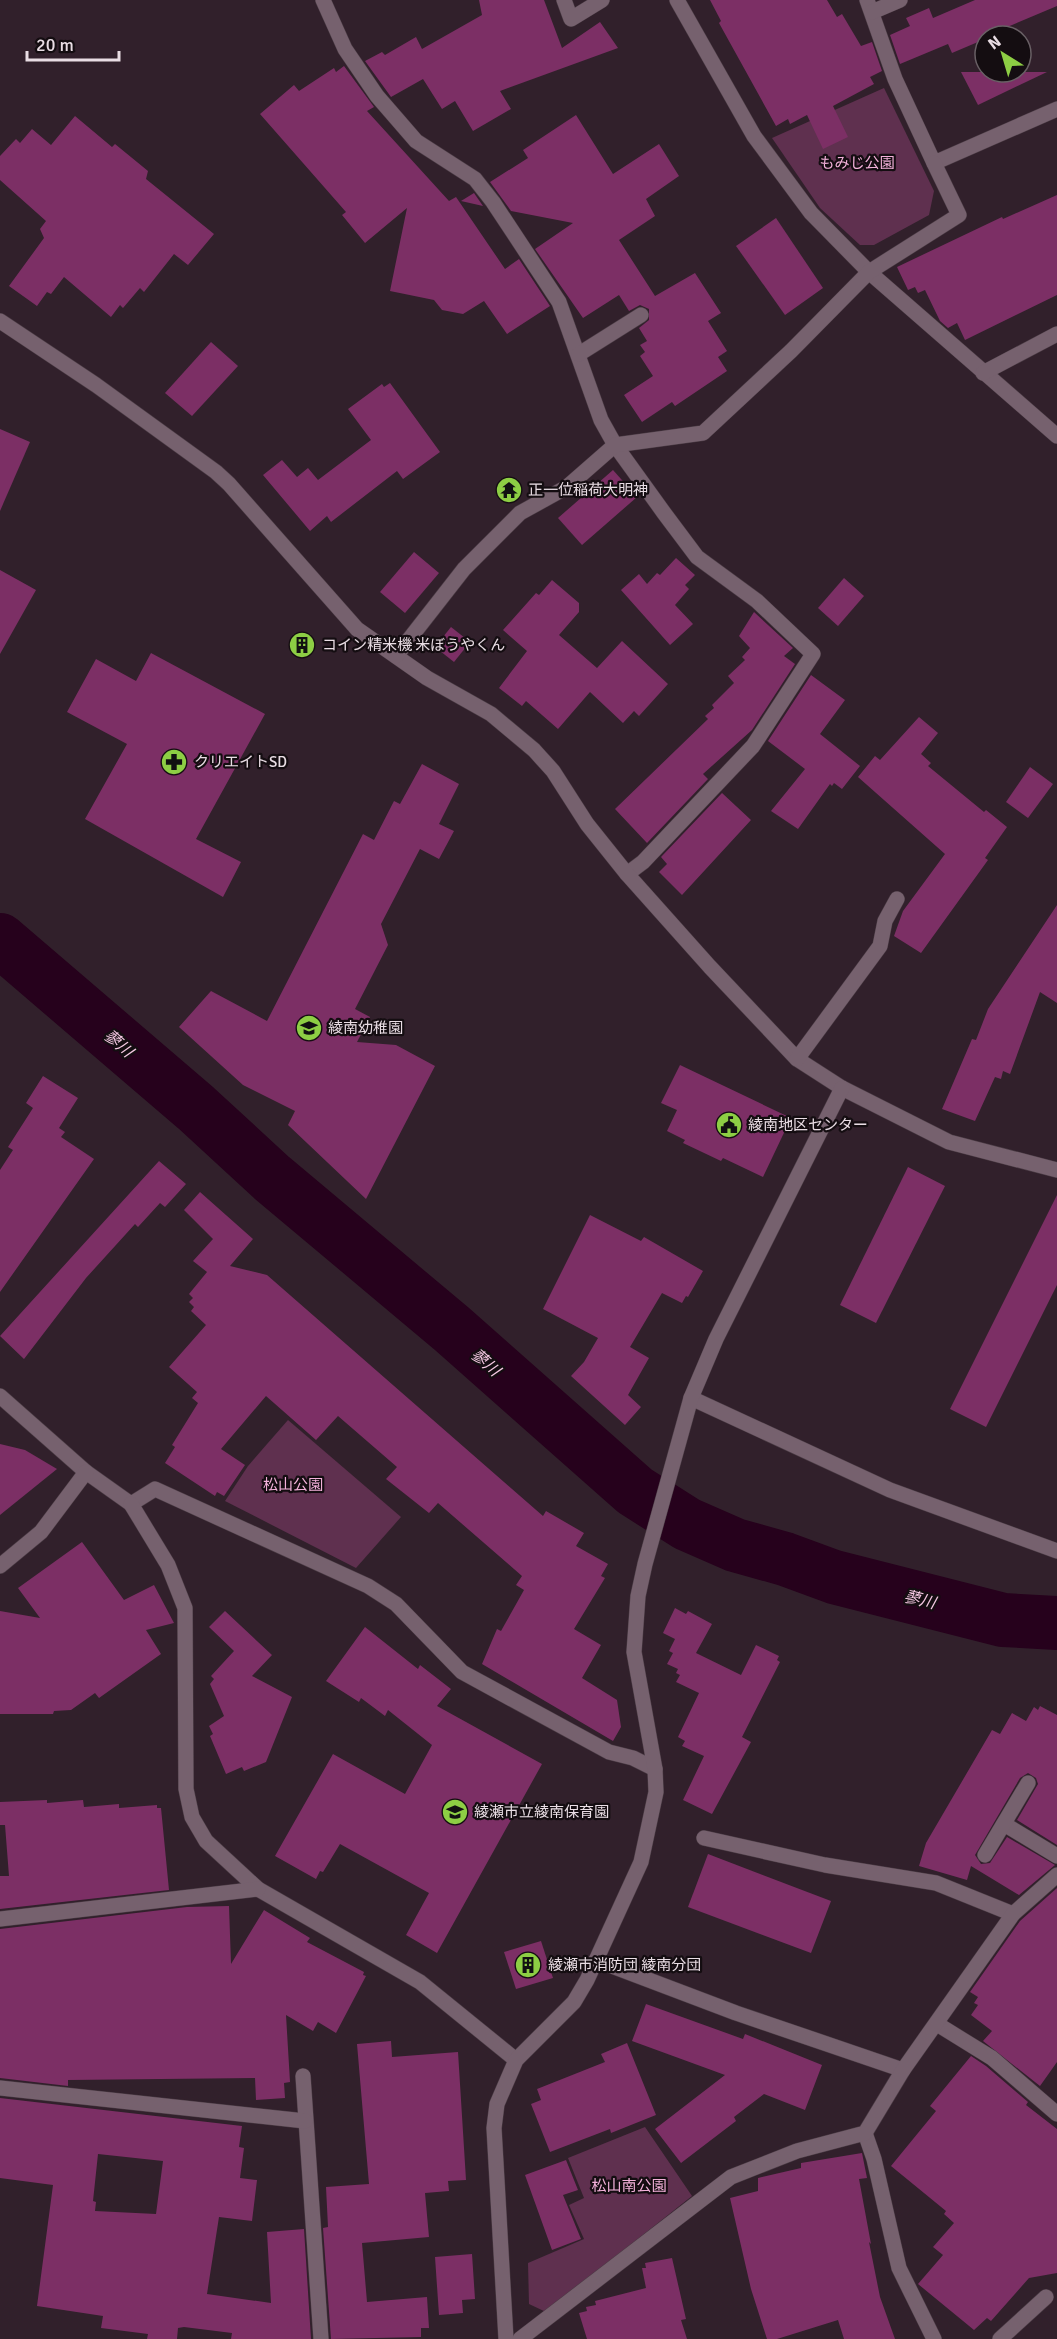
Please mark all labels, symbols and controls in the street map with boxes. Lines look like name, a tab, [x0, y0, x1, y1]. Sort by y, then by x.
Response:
scale bar	[27, 24, 118, 62]
north arrow	[973, 24, 1033, 84]
text: N	[984, 31, 1005, 54]
text: 20 m	[36, 34, 74, 56]
park label: もみじ公園	[819, 154, 895, 172]
temple icon: 正一位稲荷大明神	[494, 475, 524, 505]
place label: 正一位稲荷大明神	[528, 481, 648, 499]
building icon: コイン精米機 米ぼうやくん	[287, 630, 317, 660]
place label: コイン精米機 米ぼうやくん	[322, 636, 505, 654]
pharmacy icon: クリエイトSD	[159, 747, 189, 777]
place label: クリエイトSD	[194, 753, 287, 771]
school or university icon: 綾南幼稚園	[294, 1013, 324, 1043]
place label: 綾南幼稚園	[328, 1019, 403, 1037]
water label: 蓼川	[100, 1026, 138, 1063]
public building icon: 綾南地区センター	[714, 1110, 744, 1140]
place label: 綾南地区センター	[748, 1116, 868, 1134]
water label: 蓼川	[467, 1345, 505, 1382]
park label: 松山公園	[263, 1476, 323, 1494]
water label: 蓼川	[902, 1586, 940, 1614]
school or university icon: 綾瀬市立綾南保育園	[440, 1797, 470, 1827]
place label: 綾瀬市立綾南保育園	[474, 1803, 609, 1821]
building icon: 綾瀬市消防団 綾南分団	[513, 1950, 543, 1980]
place label: 綾瀬市消防団 綾南分団	[548, 1956, 701, 1974]
park label: 松山南公園	[591, 2177, 667, 2195]

